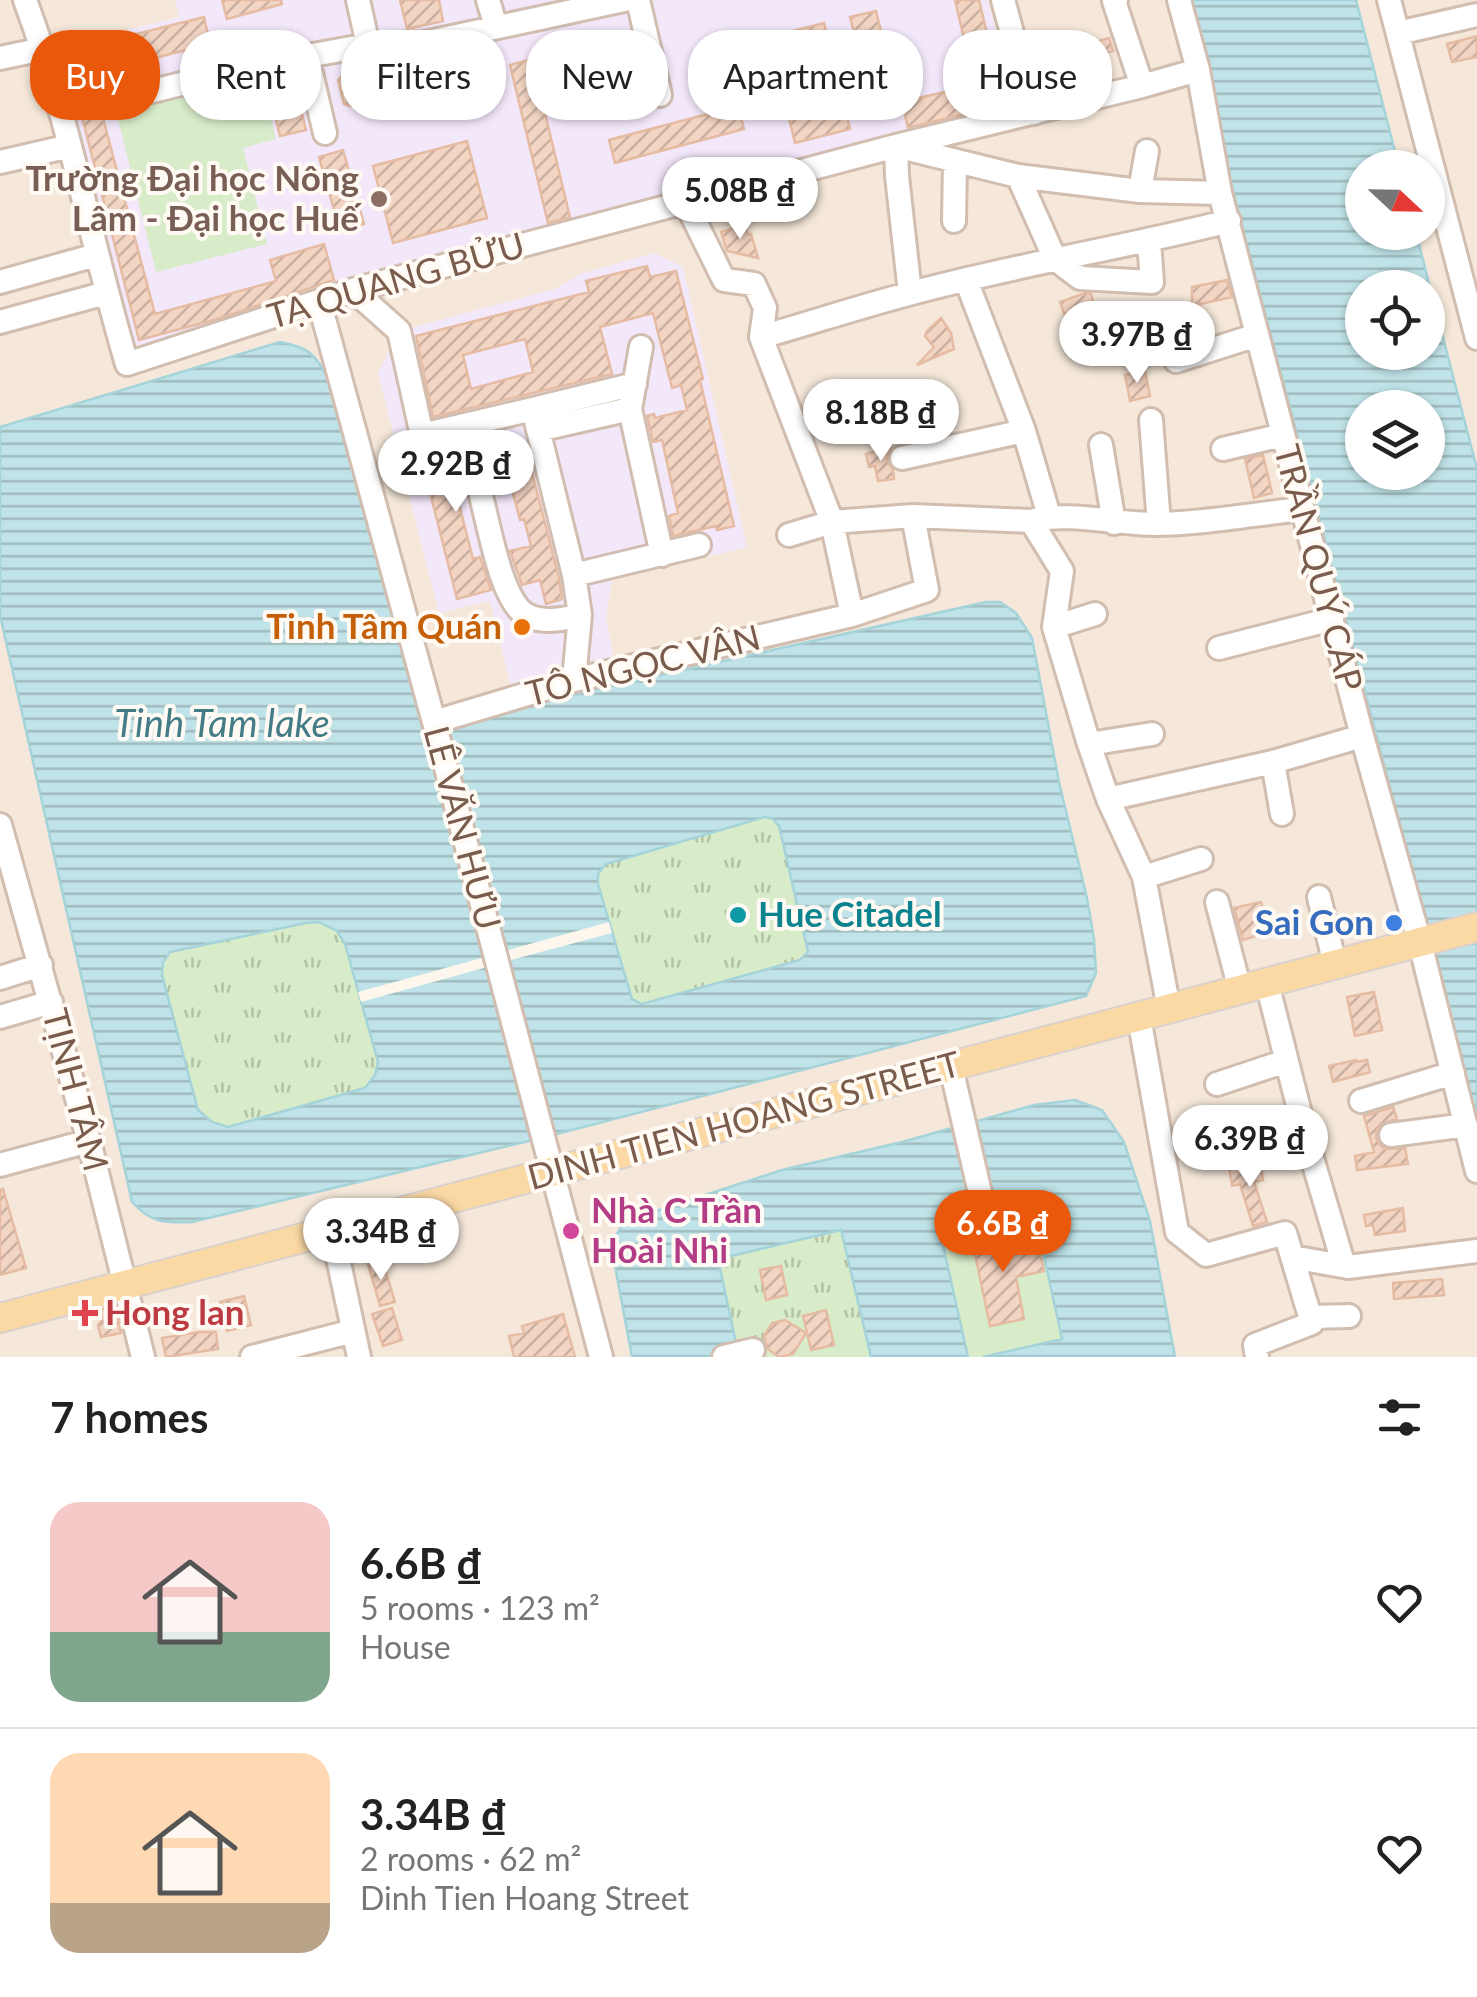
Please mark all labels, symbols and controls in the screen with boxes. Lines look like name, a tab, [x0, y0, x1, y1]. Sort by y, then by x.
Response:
chip: Buy	[30, 30, 160, 120]
chip: Rent	[180, 30, 321, 120]
chip: Filters	[341, 30, 506, 120]
chip: New	[526, 30, 668, 120]
chip: Apartment	[688, 30, 923, 120]
chip: House	[943, 30, 1112, 120]
north arrow	[1345, 150, 1445, 250]
map controls	[1345, 150, 1445, 490]
place label: Trường Đại học Nông Lâm - Đại học Huế	[25, 156, 362, 238]
pin: 5.08B ₫	[648, 157, 832, 242]
text: 5.08B ₫	[684, 170, 796, 209]
marker: Trường Đại học Nông Lâm - Đại học Huế	[368, 188, 390, 210]
street label: TẠ QUANG BỬU	[262, 222, 529, 336]
button: locate	[1345, 270, 1445, 370]
pin: 3.97B ₫	[1045, 301, 1229, 386]
text: 3.97B ₫	[1081, 314, 1193, 353]
pin: 8.18B ₫	[789, 379, 973, 464]
button: layers	[1345, 390, 1445, 490]
text: 8.18B ₫	[825, 392, 937, 431]
pin: 2.92B ₫	[364, 430, 548, 515]
street label: TRẦN QUÝ CÁP	[1267, 440, 1373, 695]
text: 2.92B ₫	[400, 443, 512, 482]
place label: Tinh Tâm Quán	[266, 604, 502, 646]
street label: TÔ NGỌC VÂN	[521, 615, 764, 713]
marker: Tinh Tâm Quán	[511, 616, 533, 638]
water label: Tinh Tam lake	[114, 699, 330, 745]
street label: LÊ VĂN HƯU	[417, 721, 511, 934]
place label: Hue Citadel	[758, 892, 942, 934]
place label: Sai Gon	[1255, 900, 1374, 942]
marker: Hue Citadel	[727, 904, 749, 926]
marker: Sai Gon	[1383, 912, 1405, 934]
street label: TỊNH TÂM	[35, 1004, 119, 1175]
street label: DINH TIEN HOANG STREET	[523, 1041, 965, 1197]
pin: 6.39B ₫	[1158, 1105, 1342, 1190]
text: 6.39B ₫	[1194, 1118, 1306, 1157]
place label: Nhà C Trần Hoài Nhi	[591, 1188, 762, 1270]
pin: 6.6B ₫	[922, 1190, 1084, 1275]
pin: 3.34B ₫	[289, 1198, 473, 1283]
text: 6.6B ₫	[956, 1203, 1050, 1242]
text: 3.34B ₫	[325, 1211, 437, 1250]
marker: Nhà C Trần Hoài Nhi	[560, 1220, 582, 1242]
place label: Hong lan	[105, 1290, 244, 1332]
marker: Hong lan	[74, 1302, 96, 1324]
icon: filters	[1372, 1390, 1427, 1445]
text: 7 homes	[50, 1392, 208, 1442]
text: 6.6B ₫	[360, 1538, 483, 1588]
icon: home	[130, 1542, 250, 1662]
icon: heart	[1372, 1575, 1427, 1630]
text: 5 rooms · 123 m²	[360, 1588, 600, 1627]
text: House	[360, 1627, 451, 1666]
text: 3.34B ₫	[360, 1789, 507, 1839]
icon: home	[130, 1793, 250, 1913]
icon: heart	[1372, 1826, 1427, 1881]
text: 2 rooms · 62 m²	[360, 1839, 581, 1878]
text: Dinh Tien Hoang Street	[360, 1878, 689, 1917]

